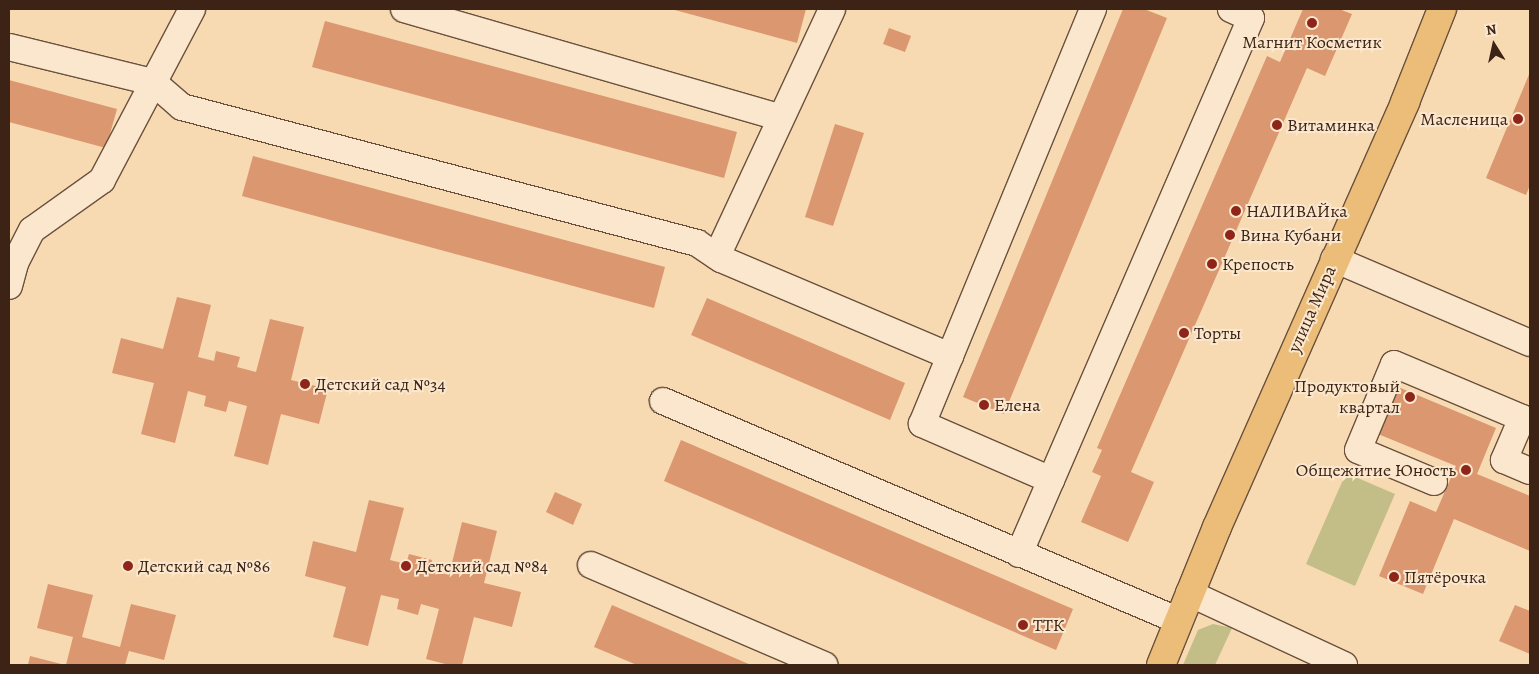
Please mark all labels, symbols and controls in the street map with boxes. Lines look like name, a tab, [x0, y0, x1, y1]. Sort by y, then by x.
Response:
marker: Магнит Косметик	[1306, 17, 1318, 29]
text: N	[1485, 19, 1498, 40]
north arrow	[1469, 20, 1519, 70]
place label: Магнит Косметик	[1242, 31, 1382, 53]
place label: Масленица	[1420, 108, 1508, 130]
marker: Масленица	[1512, 113, 1524, 125]
place label: Витаминка	[1287, 114, 1375, 136]
marker: Витаминка	[1271, 119, 1283, 131]
place label: НАЛИВАЙка	[1246, 200, 1347, 222]
marker: НАЛИВАЙка	[1230, 205, 1242, 217]
place label: Вина Кубани	[1240, 224, 1341, 246]
marker: Вина Кубани	[1224, 229, 1236, 241]
place label: Крепость	[1222, 253, 1294, 275]
marker: Крепость	[1206, 258, 1218, 270]
street label: улица Мира	[1283, 262, 1341, 356]
place label: Торты	[1194, 322, 1241, 344]
marker: Торты	[1178, 327, 1190, 339]
place label: Детский сад №34	[315, 373, 446, 395]
place label: Продуктовый квартал	[1294, 376, 1400, 418]
marker: Детский сад №34	[299, 378, 311, 390]
marker: Продуктовый квартал	[1404, 391, 1416, 403]
place label: Елена	[994, 394, 1041, 416]
marker: Елена	[978, 399, 990, 411]
place label: Общежитие Юность	[1296, 459, 1456, 481]
marker: Общежитие Юность	[1460, 464, 1472, 476]
place label: Детский сад №86	[138, 555, 270, 577]
place label: Детский сад №84	[416, 555, 548, 577]
marker: Детский сад №86	[122, 560, 134, 572]
marker: Детский сад №84	[400, 560, 412, 572]
place label: Пятёрочка	[1404, 566, 1486, 588]
marker: Пятёрочка	[1388, 571, 1400, 583]
place label: ТТК	[1033, 614, 1064, 636]
marker: ТТК	[1017, 619, 1029, 631]

